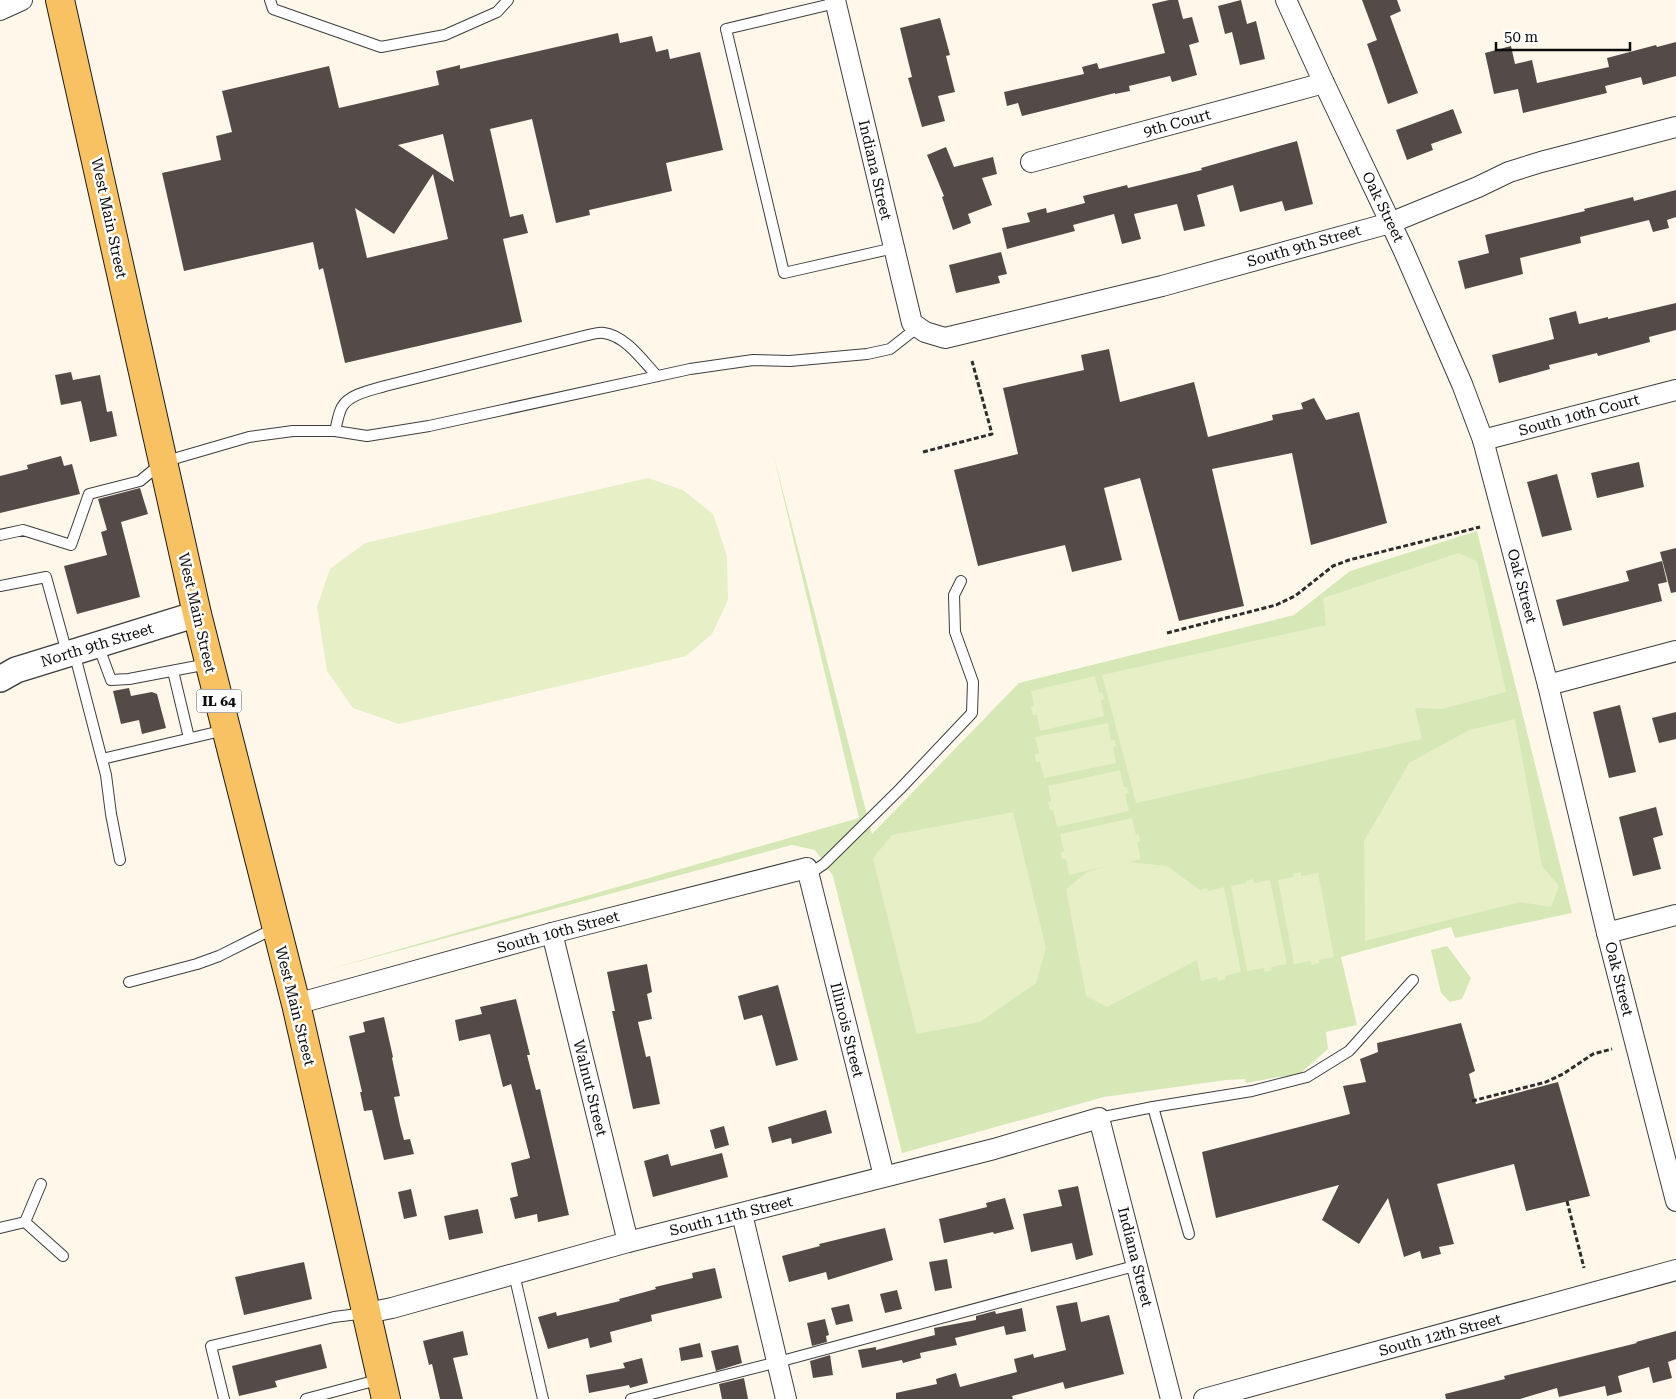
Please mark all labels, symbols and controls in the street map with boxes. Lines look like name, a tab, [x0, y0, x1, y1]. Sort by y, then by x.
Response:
scale bar	[1496, 20, 1630, 52]
text: 50 m	[1504, 28, 1539, 46]
street label: 9th Court	[1141, 105, 1213, 141]
street label: Indiana Street	[855, 118, 895, 222]
street label: West Main Street	[87, 156, 131, 280]
street label: Oak Street	[1358, 169, 1408, 246]
street label: South 9th Street	[1245, 221, 1363, 271]
street label: South 10th Court	[1517, 390, 1642, 440]
street label: Oak Street	[1503, 547, 1541, 626]
street label: West Main Street	[174, 551, 220, 675]
street label: North 9th Street	[38, 619, 156, 671]
road number: IL 64	[196, 689, 242, 712]
street label: South 10th Street	[495, 907, 622, 957]
street label: Oak Street	[1601, 940, 1637, 1019]
street label: West Main Street	[271, 944, 319, 1068]
street label: Illinois Street	[826, 981, 868, 1080]
street label: Walnut Street	[569, 1038, 611, 1138]
street label: South 11th Street	[668, 1192, 795, 1240]
street label: Indiana Street	[1114, 1205, 1156, 1309]
street label: South 12th Street	[1377, 1310, 1504, 1360]

